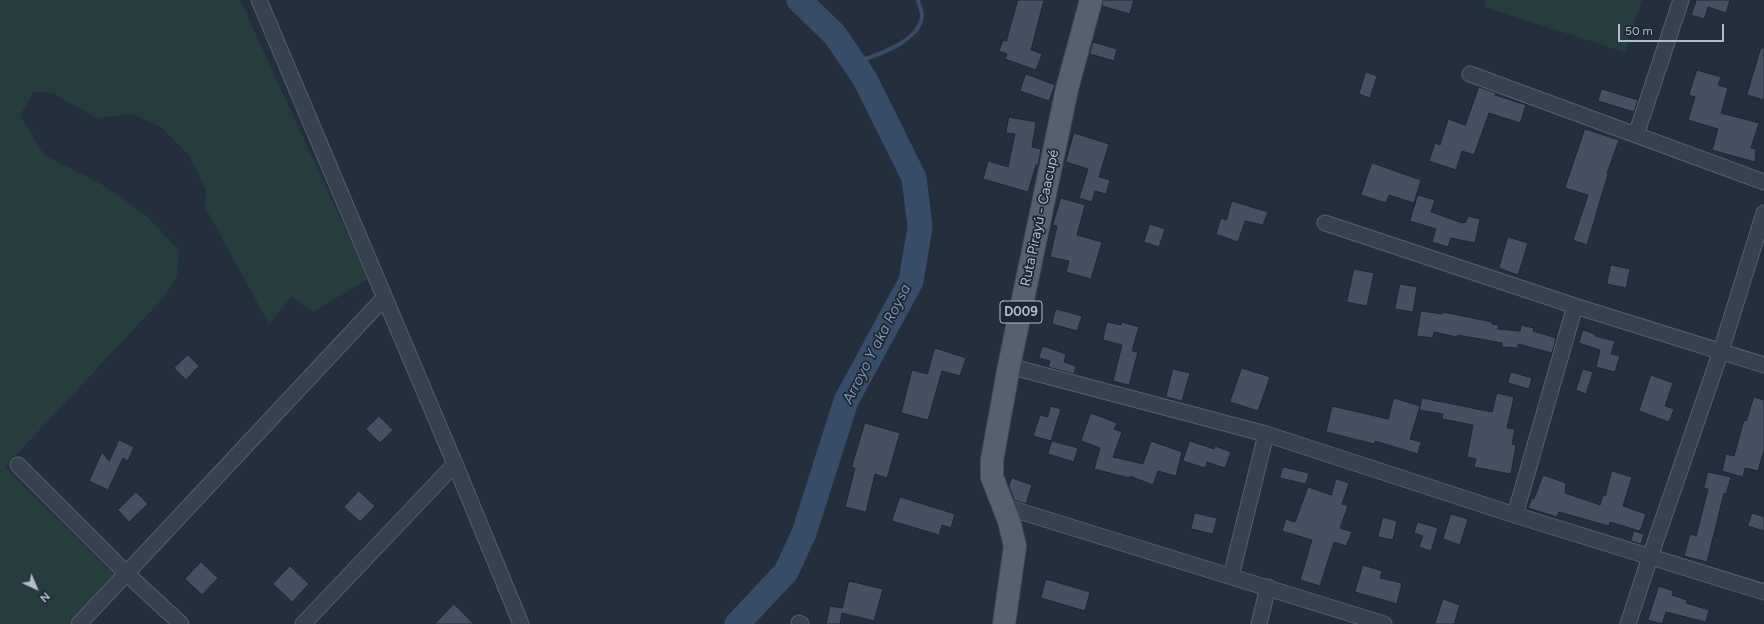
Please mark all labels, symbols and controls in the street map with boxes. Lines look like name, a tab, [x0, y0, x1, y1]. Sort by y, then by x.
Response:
scale bar	[1620, 16, 1726, 42]
text: 50 m	[1625, 24, 1653, 38]
street label: Ruta Pirayú - Caacupé	[1017, 148, 1063, 288]
water label: Arroyo Y aka Roysa	[839, 281, 915, 407]
road number: D009	[1000, 301, 1042, 323]
north arrow	[16, 568, 56, 608]
text: N	[37, 589, 52, 605]

